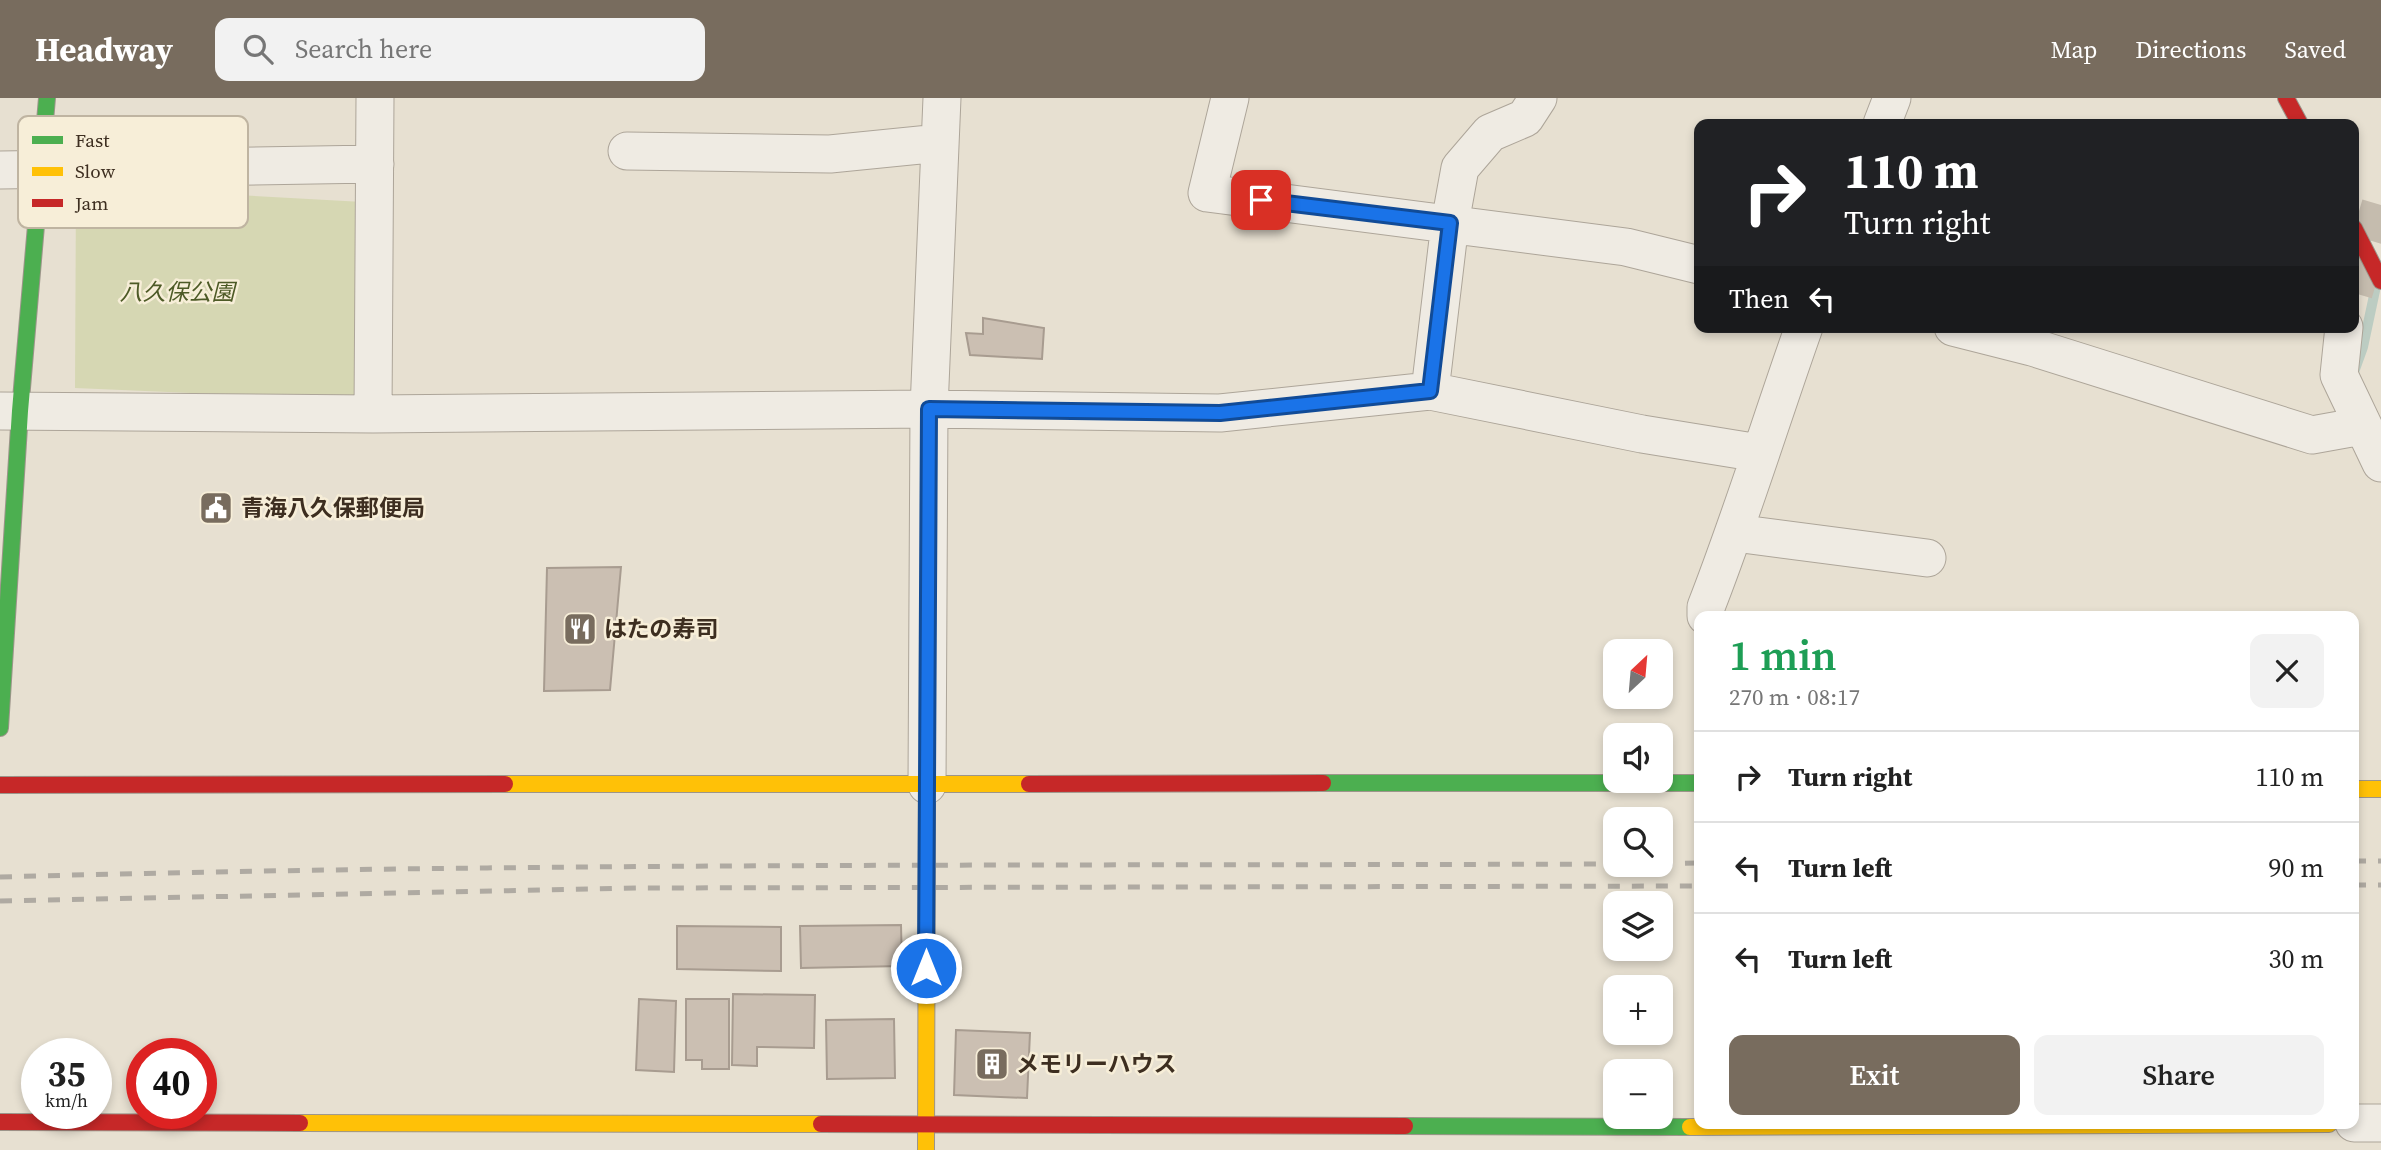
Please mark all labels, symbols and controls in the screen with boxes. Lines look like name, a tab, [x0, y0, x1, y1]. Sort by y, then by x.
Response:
search box	[215, 18, 705, 81]
text: Headway	[35, 27, 173, 72]
icon: search	[239, 30, 277, 68]
text: Search here	[295, 31, 432, 67]
text: Map	[2050, 33, 2097, 66]
text: Directions	[2135, 33, 2246, 66]
text: Saved	[2284, 33, 2346, 66]
legend	[18, 116, 248, 228]
text: Fast	[75, 127, 110, 153]
text: 110 m	[1844, 137, 1979, 204]
icon: right	[1729, 147, 1820, 238]
text: Slow	[75, 158, 116, 184]
pin	[1231, 170, 1291, 230]
icon: arrive	[1242, 181, 1280, 219]
text: Jam	[74, 190, 108, 216]
text: Turn right	[1844, 201, 1990, 245]
park label: 八久保公園	[120, 276, 238, 308]
icon: left	[1803, 280, 1841, 318]
text: Then	[1729, 281, 1789, 317]
public building icon: 青海八久保郵便局	[197, 489, 235, 527]
place label: 青海八久保郵便局	[241, 492, 425, 524]
restaurant icon: はたの寿司	[561, 610, 599, 648]
place label: はたの寿司	[604, 613, 719, 645]
text: 1 min	[1729, 626, 1837, 684]
button: close	[2250, 634, 2324, 708]
north arrow	[1603, 639, 1673, 709]
map controls	[1603, 639, 1673, 1129]
text: 270 m · 08:17	[1729, 681, 1860, 713]
button: sound	[1603, 723, 1673, 793]
icon: right	[1729, 758, 1767, 796]
text: Turn right	[1788, 759, 1912, 795]
text: 110 m	[2256, 759, 2324, 795]
button: search	[1603, 807, 1673, 877]
icon: left	[1729, 849, 1767, 887]
text: Turn left	[1788, 850, 1892, 886]
text: 90 m	[2269, 850, 2324, 886]
button: layers	[1603, 891, 1673, 961]
position arrow	[889, 931, 963, 1005]
icon: left	[1729, 940, 1767, 978]
text: Turn left	[1788, 941, 1892, 977]
text: 30 m	[2269, 941, 2324, 977]
button: +	[1603, 975, 1673, 1045]
button: Exit	[1729, 1035, 2020, 1115]
button: Share	[2034, 1035, 2324, 1115]
speed limit sign: 40	[126, 1038, 217, 1129]
building icon: メモリーハウス	[973, 1045, 1011, 1083]
place label: メモリーハウス	[1016, 1048, 1177, 1080]
text: 35	[48, 1050, 85, 1098]
button: −	[1603, 1059, 1673, 1129]
text: km/h	[45, 1088, 88, 1113]

